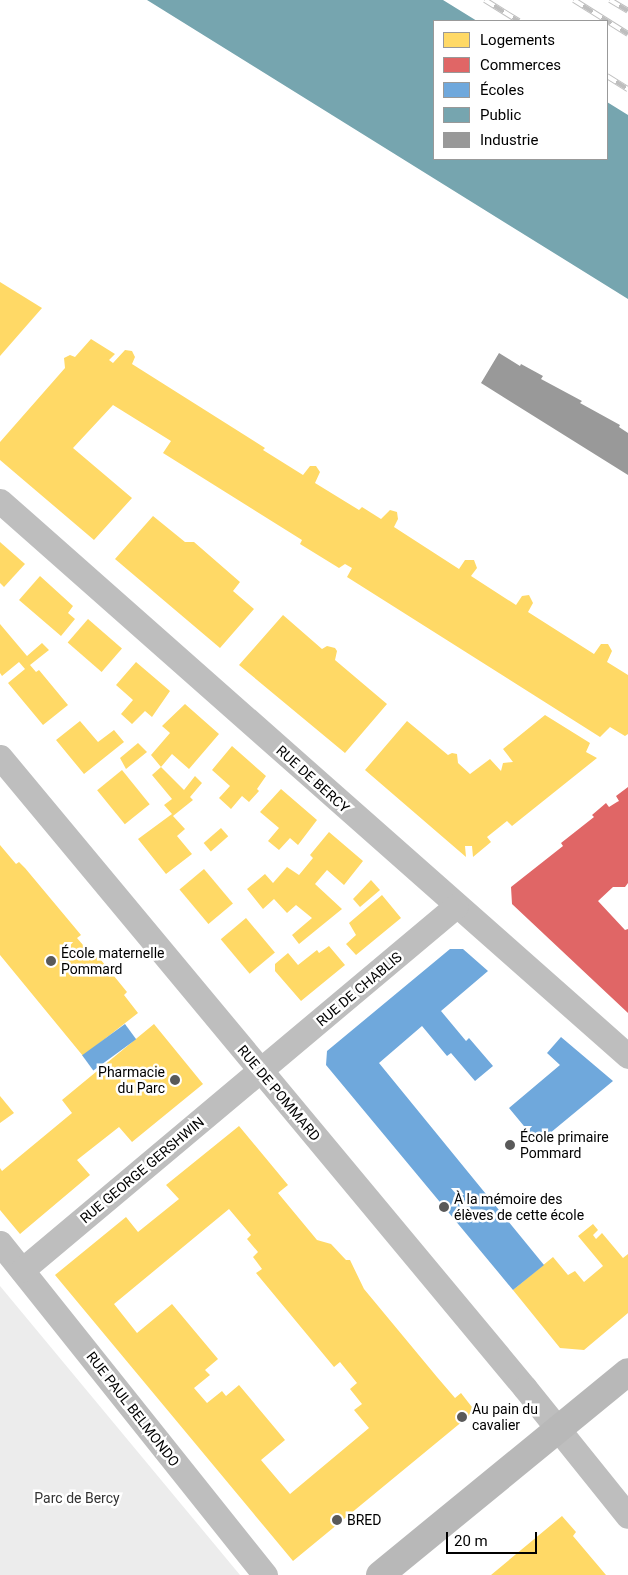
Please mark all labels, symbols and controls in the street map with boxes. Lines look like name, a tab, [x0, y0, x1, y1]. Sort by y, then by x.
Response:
legend	[433, 20, 608, 160]
text: Logements	[480, 31, 555, 49]
text: Commerces	[480, 56, 561, 74]
text: Écoles	[480, 81, 524, 99]
text: Public	[480, 106, 521, 124]
text: Industrie	[480, 131, 538, 149]
street label: RUE DE BERCY	[273, 742, 353, 816]
place label: École maternelle Pommard	[61, 945, 164, 978]
street label: RUE DE CHABLIS	[313, 948, 405, 1030]
marker: École maternelle Pommard	[45, 955, 57, 967]
street label: RUE DE POMMARD	[234, 1042, 324, 1144]
place label: Pharmacie du Parc	[98, 1064, 165, 1096]
marker: Pharmacie du Parc	[169, 1074, 181, 1086]
street label: RUE GEORGE GERSHWIN	[77, 1113, 207, 1227]
place label: École primaire Pommard	[520, 1129, 609, 1162]
marker: École primaire Pommard	[504, 1139, 516, 1151]
place label: À la mémoire des élèves de cette école	[454, 1191, 584, 1224]
marker: À la mémoire des élèves de cette école	[438, 1201, 450, 1213]
street label: RUE PAUL BELMONDO	[83, 1348, 183, 1470]
place label: Au pain du cavalier	[472, 1401, 538, 1434]
marker: Au pain du cavalier	[456, 1411, 468, 1423]
park label: Parc de Bercy	[34, 1490, 120, 1506]
place label: BRED	[347, 1512, 381, 1528]
marker: BRED	[331, 1514, 343, 1526]
scale bar	[448, 1522, 539, 1554]
text: 20 m	[454, 1532, 488, 1550]

